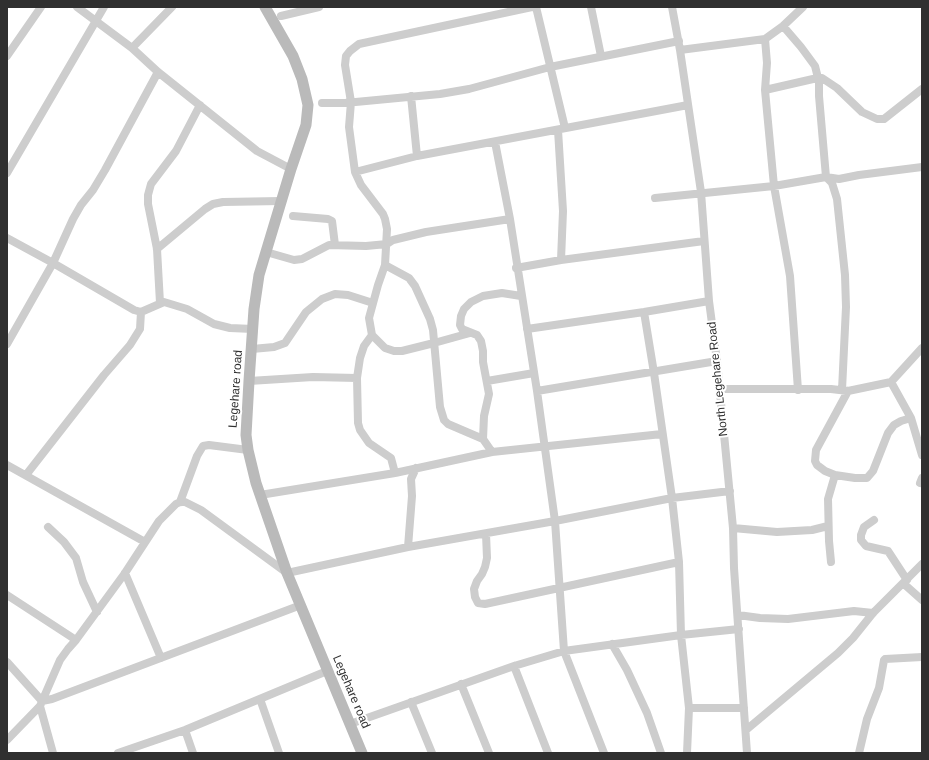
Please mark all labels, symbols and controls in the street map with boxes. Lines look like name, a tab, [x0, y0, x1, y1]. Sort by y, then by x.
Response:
street label: North Legehare Road	[705, 321, 731, 437]
street label: Legehare road	[226, 350, 246, 428]
street label: Legehare road	[329, 653, 373, 731]

